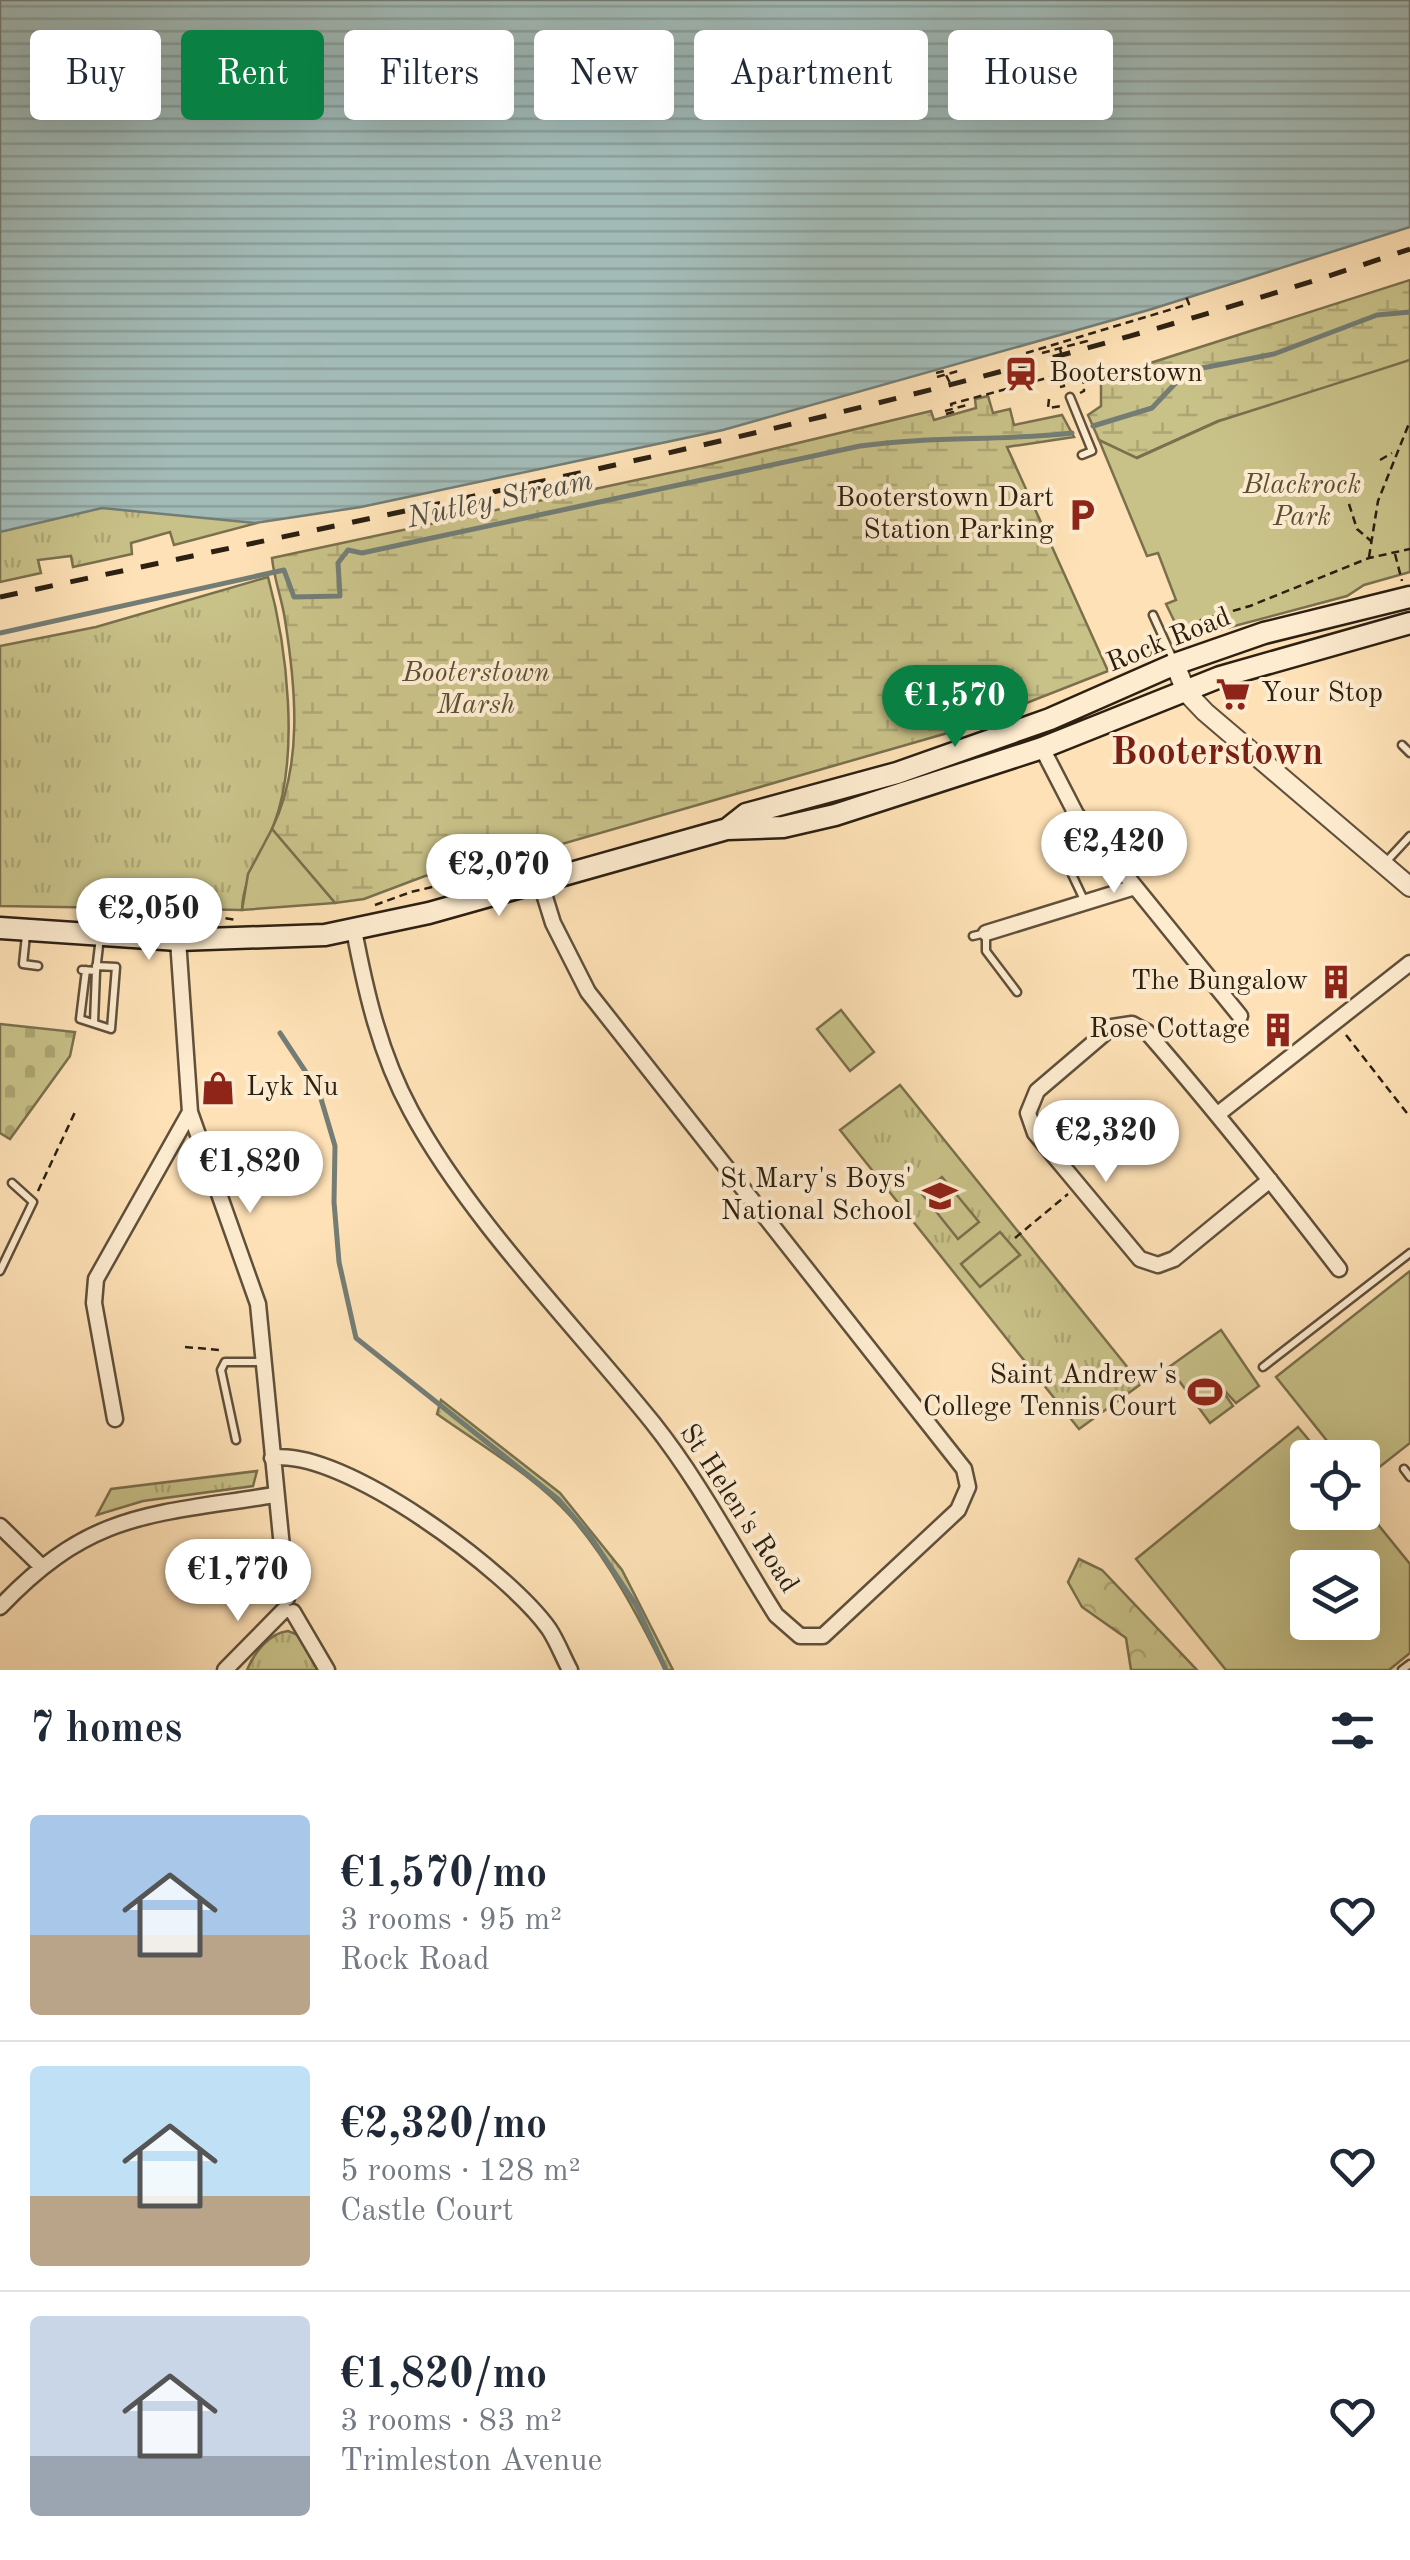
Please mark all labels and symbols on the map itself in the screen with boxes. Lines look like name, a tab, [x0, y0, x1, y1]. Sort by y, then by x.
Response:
station icon: Booterstown	[1002, 355, 1040, 393]
place label: Booterstown	[1049, 360, 1203, 388]
water label: Nutley Stream	[404, 466, 596, 535]
park label: Blackrock Park	[1242, 472, 1361, 532]
place label: Booterstown Dart Station Parking	[836, 485, 1054, 545]
parking icon: Booterstown Dart Station Parking	[1063, 496, 1101, 534]
street label: Rock Road	[1103, 603, 1235, 679]
park label: Booterstown Marsh	[401, 660, 550, 720]
pin: €1,570	[874, 665, 1036, 750]
supermarket icon: Your Stop	[1214, 675, 1252, 713]
place label: Your Stop	[1261, 680, 1383, 708]
district label: Booterstown	[1111, 735, 1323, 773]
pin: €2,420	[1033, 811, 1195, 896]
pin: €2,070	[418, 834, 580, 919]
pin: €2,050	[68, 878, 230, 963]
building icon: The Bungalow	[1317, 963, 1355, 1001]
place label: The Bungalow	[1131, 968, 1308, 996]
building icon: Rose Cottage	[1259, 1011, 1297, 1049]
place label: Rose Cottage	[1089, 1016, 1250, 1044]
shop icon: Lyk Nu	[199, 1069, 237, 1107]
place label: Lyk Nu	[246, 1074, 339, 1102]
pin: €2,320	[1025, 1100, 1187, 1185]
pin: €1,820	[169, 1131, 331, 1216]
place label: St Mary's Boys' National School	[720, 1166, 912, 1226]
school or university icon: St Mary's Boys' National School	[921, 1177, 959, 1215]
place label: Saint Andrew's College Tennis Court	[923, 1362, 1177, 1422]
sports icon: Saint Andrew's College Tennis Court	[1186, 1373, 1224, 1411]
street label: St Helen's Road	[673, 1420, 803, 1598]
pin: €1,770	[157, 1539, 319, 1624]

